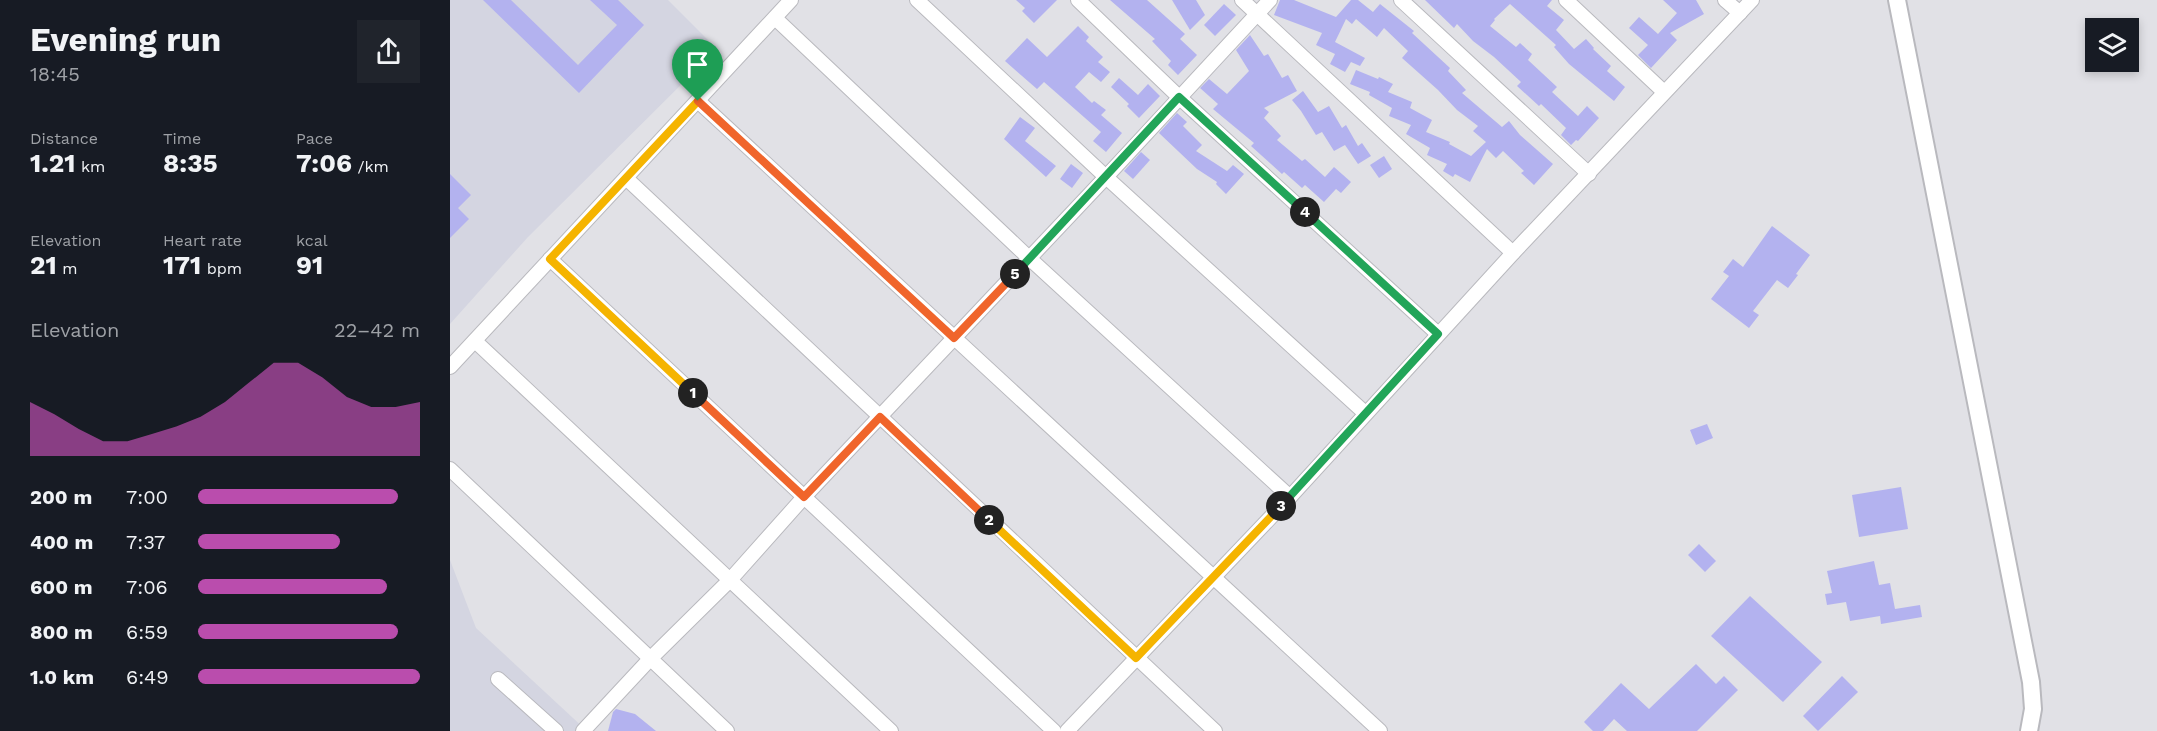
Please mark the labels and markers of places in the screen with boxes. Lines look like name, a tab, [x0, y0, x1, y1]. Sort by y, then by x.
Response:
pin	[672, 39, 723, 101]
pin: 4	[1290, 197, 1320, 227]
pin: 5	[1000, 259, 1030, 289]
pin: 1	[678, 378, 708, 408]
pin: 3	[1266, 491, 1296, 521]
pin: 2	[974, 505, 1004, 535]

